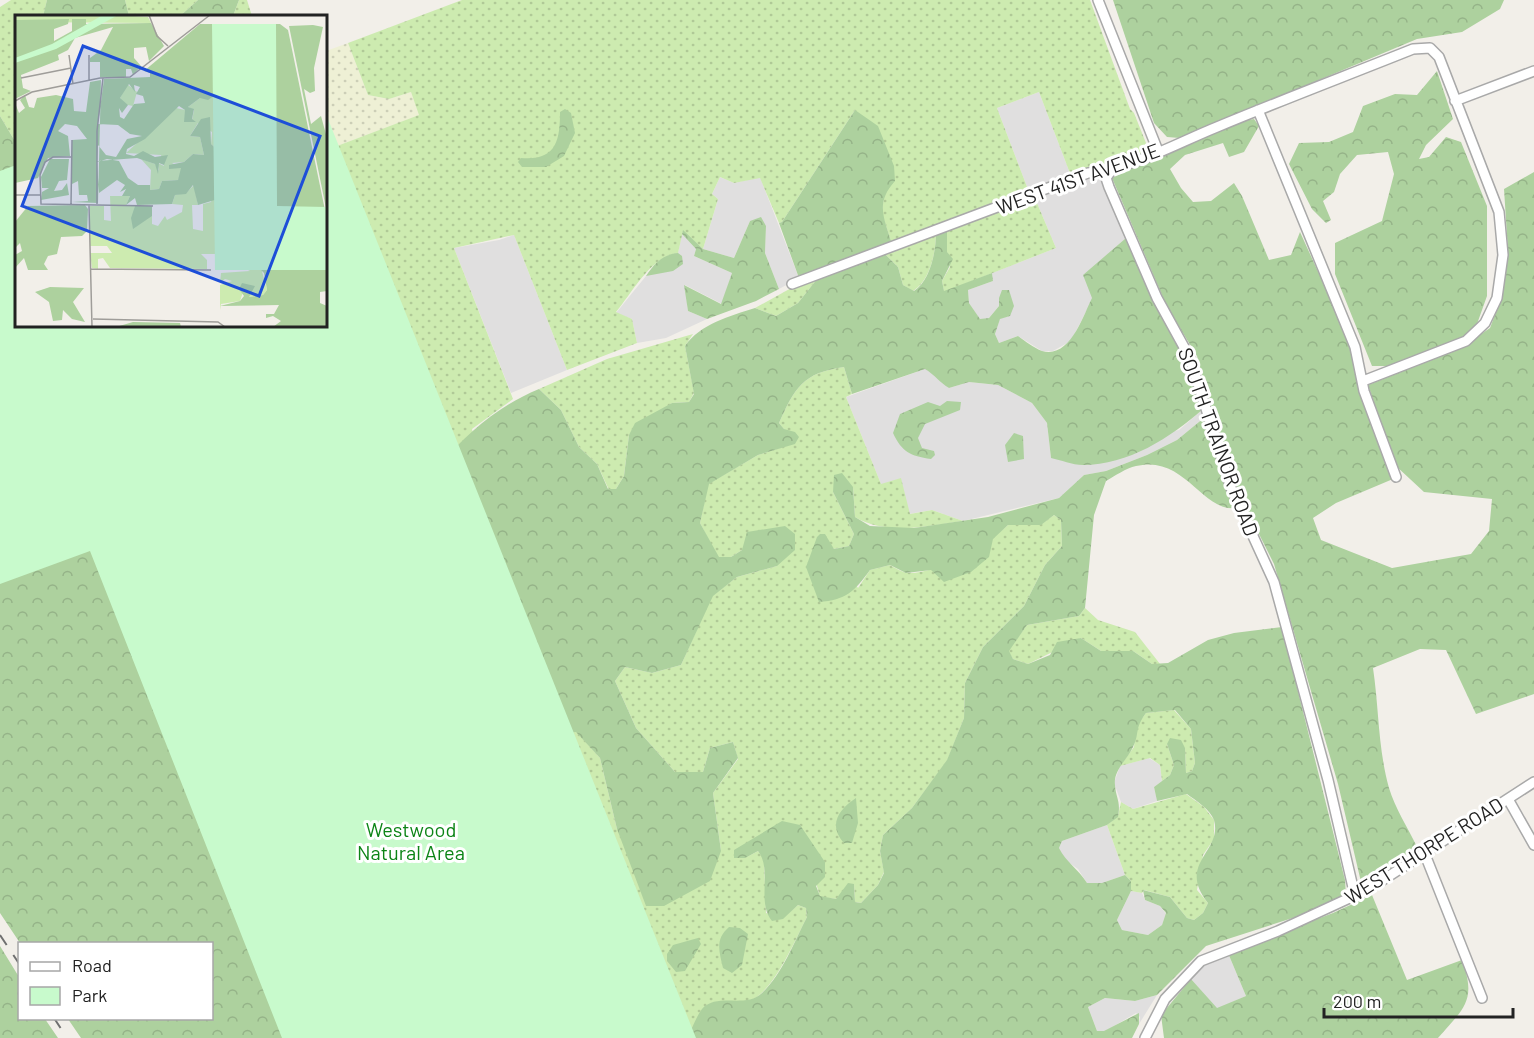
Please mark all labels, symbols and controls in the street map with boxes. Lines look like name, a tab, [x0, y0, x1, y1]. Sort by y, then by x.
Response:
inset map	[15, 15, 327, 327]
street label: WEST 41ST AVENUE	[993, 137, 1163, 219]
street label: SOUTH TRAINOR ROAD	[1174, 344, 1264, 539]
street label: WEST THORPE ROAD	[1340, 792, 1507, 909]
park label: Westwood Natural Area	[357, 817, 465, 864]
legend	[18, 942, 213, 1020]
text: Road	[72, 954, 112, 976]
scale bar	[1324, 981, 1513, 1019]
text: Park	[72, 984, 107, 1006]
text: 200 m	[1333, 990, 1381, 1012]

